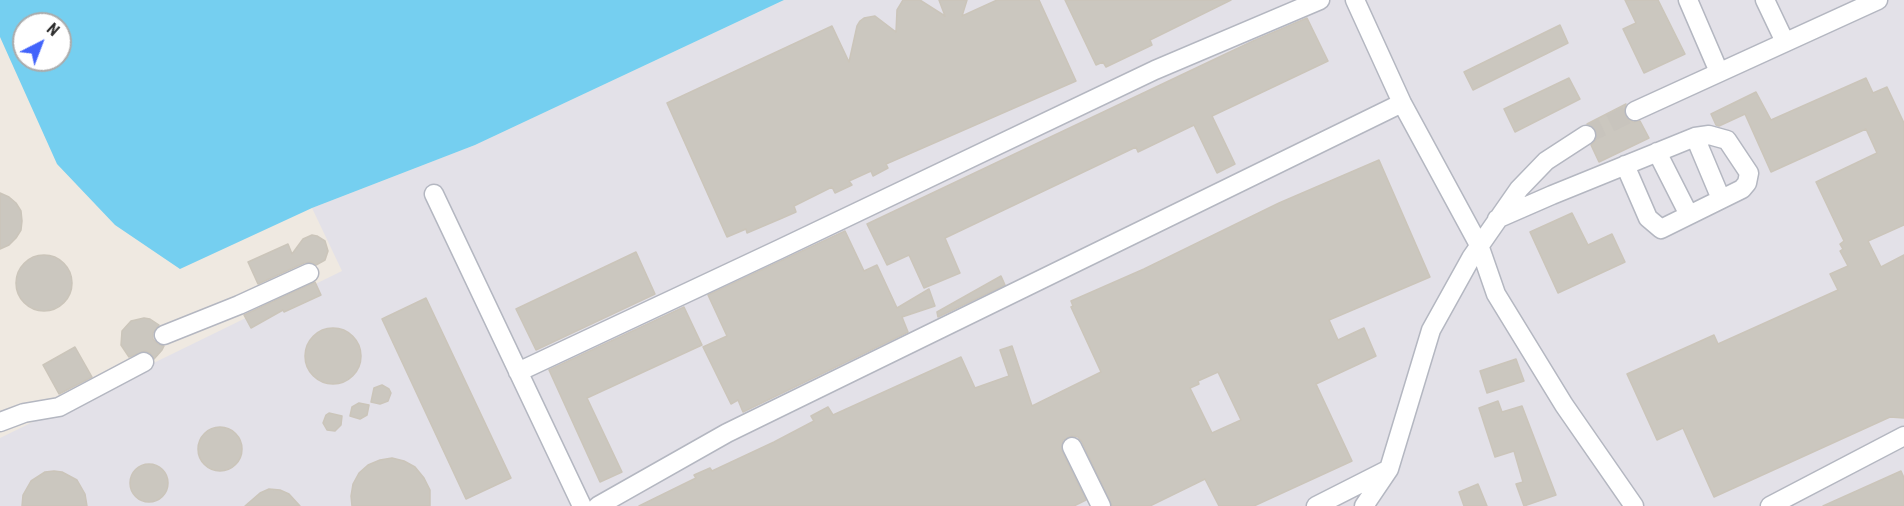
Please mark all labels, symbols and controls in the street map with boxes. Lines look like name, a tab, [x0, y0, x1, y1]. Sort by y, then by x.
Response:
north arrow	[12, 12, 72, 72]
text: N	[43, 19, 63, 40]

